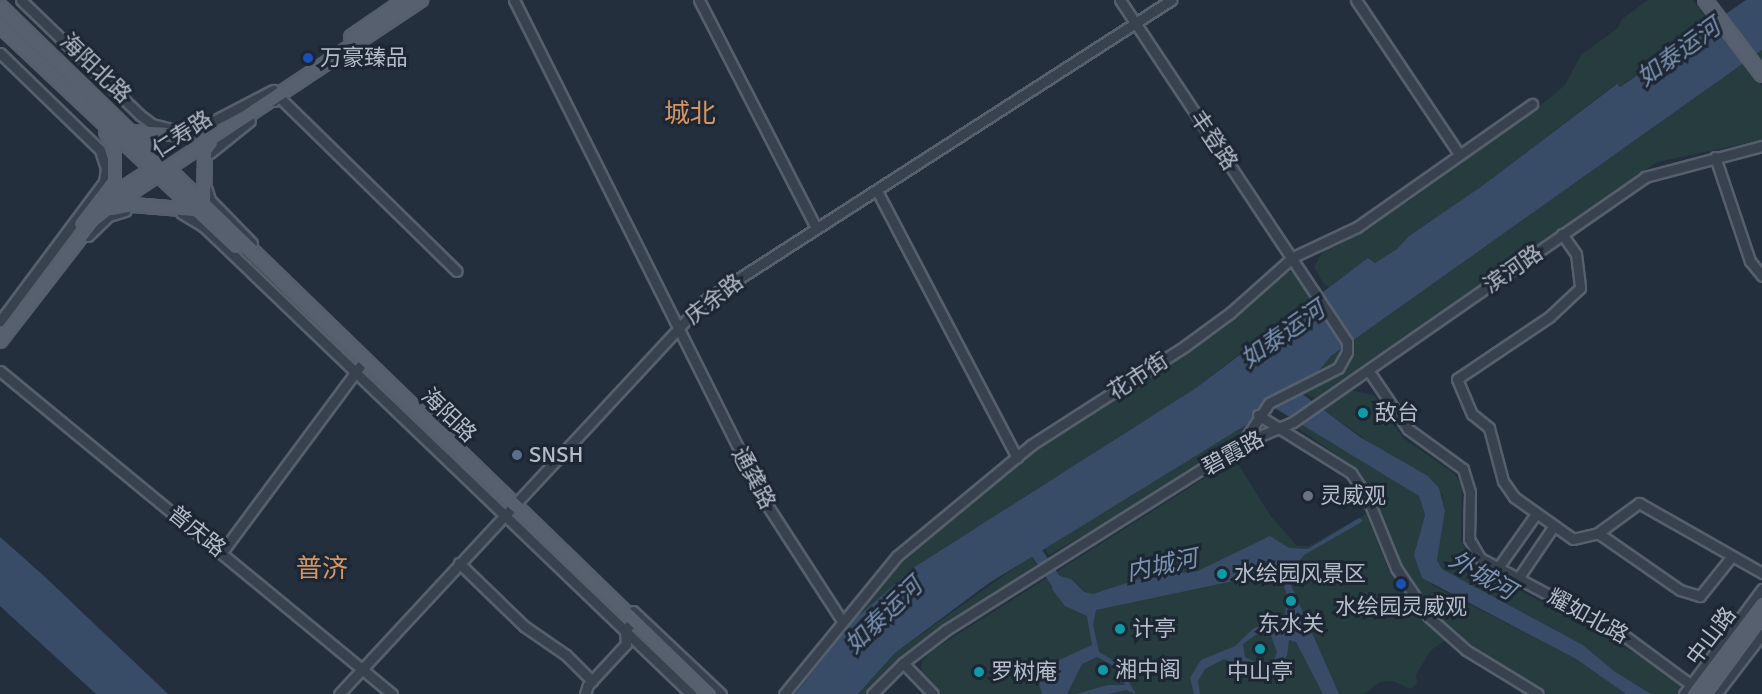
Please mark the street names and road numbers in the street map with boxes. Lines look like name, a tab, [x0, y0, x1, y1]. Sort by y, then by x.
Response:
street label: 海阳北路	[55, 28, 137, 108]
street label: 仁寿路	[147, 105, 217, 163]
street label: 丰登路	[1185, 105, 1243, 175]
street label: 滨河路	[1478, 239, 1548, 299]
street label: 庆余路	[680, 268, 748, 330]
street label: 花市街	[1103, 347, 1173, 405]
street label: 海阳路	[416, 383, 482, 447]
street label: 碧霞路	[1198, 425, 1268, 481]
street label: 通龚路	[727, 443, 781, 513]
street label: 普庆路	[163, 500, 231, 562]
street label: 耀如北路	[1543, 583, 1633, 649]
street label: 中山路	[1681, 602, 1741, 670]

